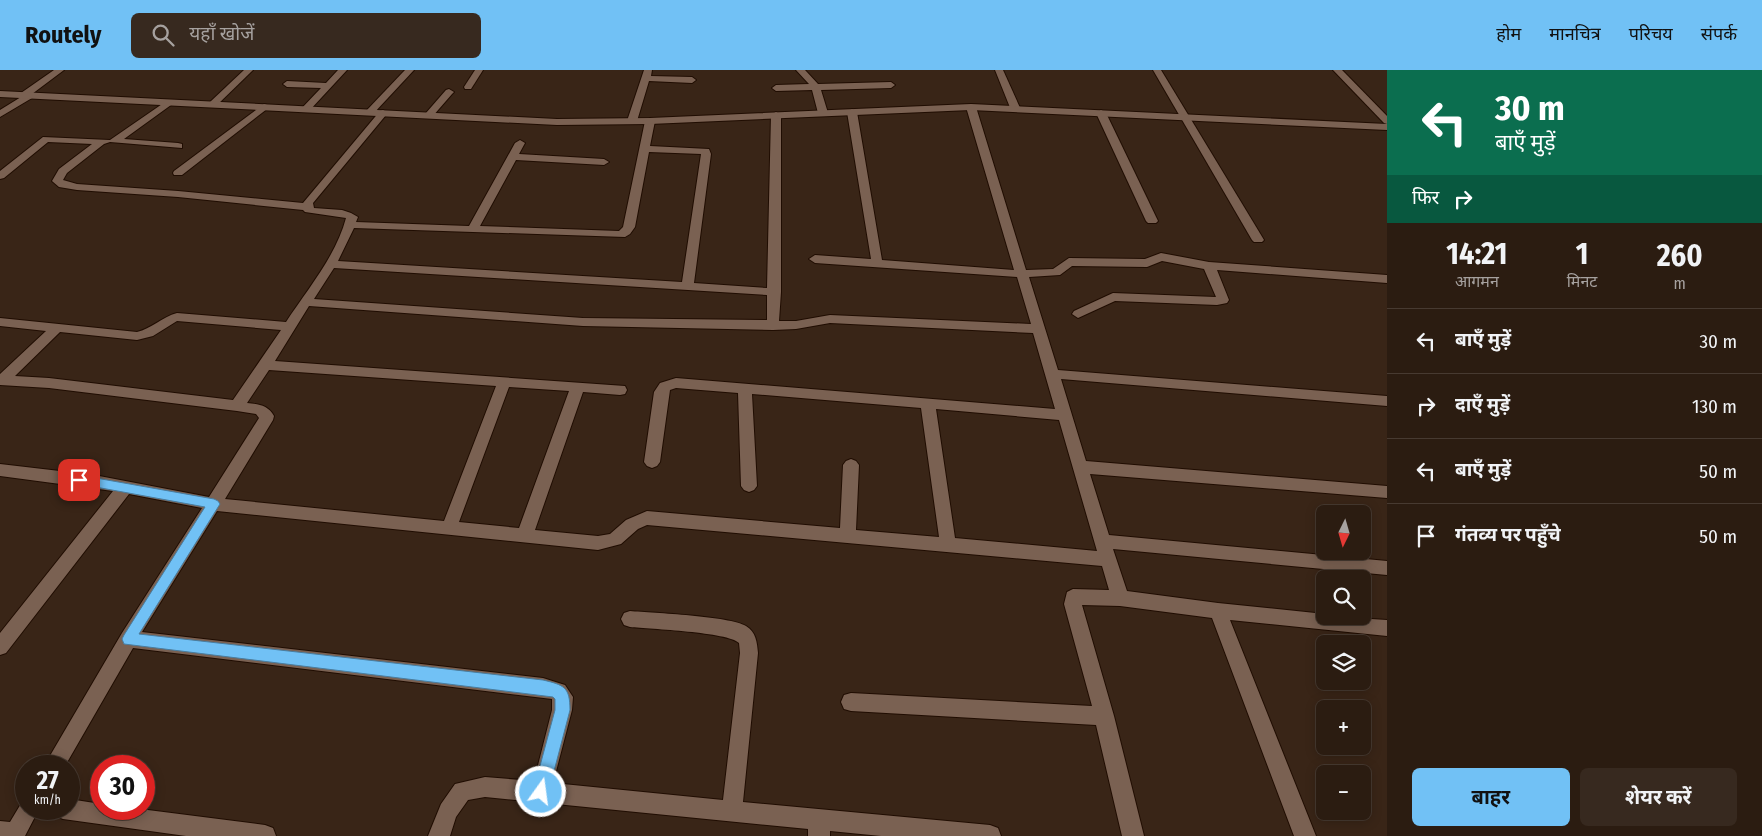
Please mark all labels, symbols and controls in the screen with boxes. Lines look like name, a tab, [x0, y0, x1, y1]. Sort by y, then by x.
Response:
search box	[131, 13, 481, 58]
text: Routely	[25, 21, 101, 49]
icon: search	[149, 21, 177, 49]
text: यहाँ खोजें	[189, 22, 254, 45]
text: होम	[1496, 23, 1521, 45]
text: मानचित्र	[1549, 23, 1601, 45]
text: परिचय	[1629, 23, 1673, 45]
text: संपर्क	[1701, 23, 1737, 45]
text: 30 m	[1495, 87, 1565, 129]
icon: left	[1412, 90, 1477, 155]
text: बाएँ मुड़ें	[1495, 129, 1556, 156]
icon: right	[1449, 185, 1477, 213]
text: फिर	[1412, 186, 1439, 209]
text: 14:21	[1446, 236, 1507, 272]
text: 1	[1576, 236, 1588, 272]
text: 260	[1657, 238, 1703, 274]
text: आगमन	[1455, 272, 1499, 291]
text: मिनट	[1567, 272, 1597, 291]
text: m	[1674, 274, 1686, 293]
icon: left	[1412, 327, 1440, 355]
text: बाएँ मुड़ें	[1455, 328, 1511, 351]
text: 30 m	[1699, 330, 1737, 353]
icon: right	[1412, 392, 1440, 420]
text: दाएँ मुड़ें	[1455, 393, 1510, 416]
text: 130 m	[1692, 395, 1737, 418]
icon: left	[1412, 457, 1440, 485]
text: बाएँ मुड़ें	[1455, 458, 1511, 481]
pin	[58, 459, 100, 501]
text: 50 m	[1699, 460, 1737, 483]
icon: arrive	[65, 466, 93, 494]
north arrow	[1316, 505, 1371, 560]
map controls	[1316, 505, 1371, 820]
icon: arrive	[1412, 522, 1440, 550]
text: गंतव्य पर पहुँचे	[1455, 523, 1561, 546]
text: 50 m	[1699, 525, 1737, 548]
button: search	[1316, 570, 1371, 625]
button: layers	[1316, 635, 1371, 690]
button: +	[1316, 700, 1371, 755]
speed limit sign: 30	[90, 755, 155, 820]
position arrow	[514, 765, 566, 817]
button: −	[1316, 765, 1371, 820]
text: 27	[36, 766, 59, 796]
button: बाहर	[1412, 768, 1570, 826]
button: शेयर करें	[1580, 768, 1737, 826]
text: km/h	[34, 793, 61, 807]

